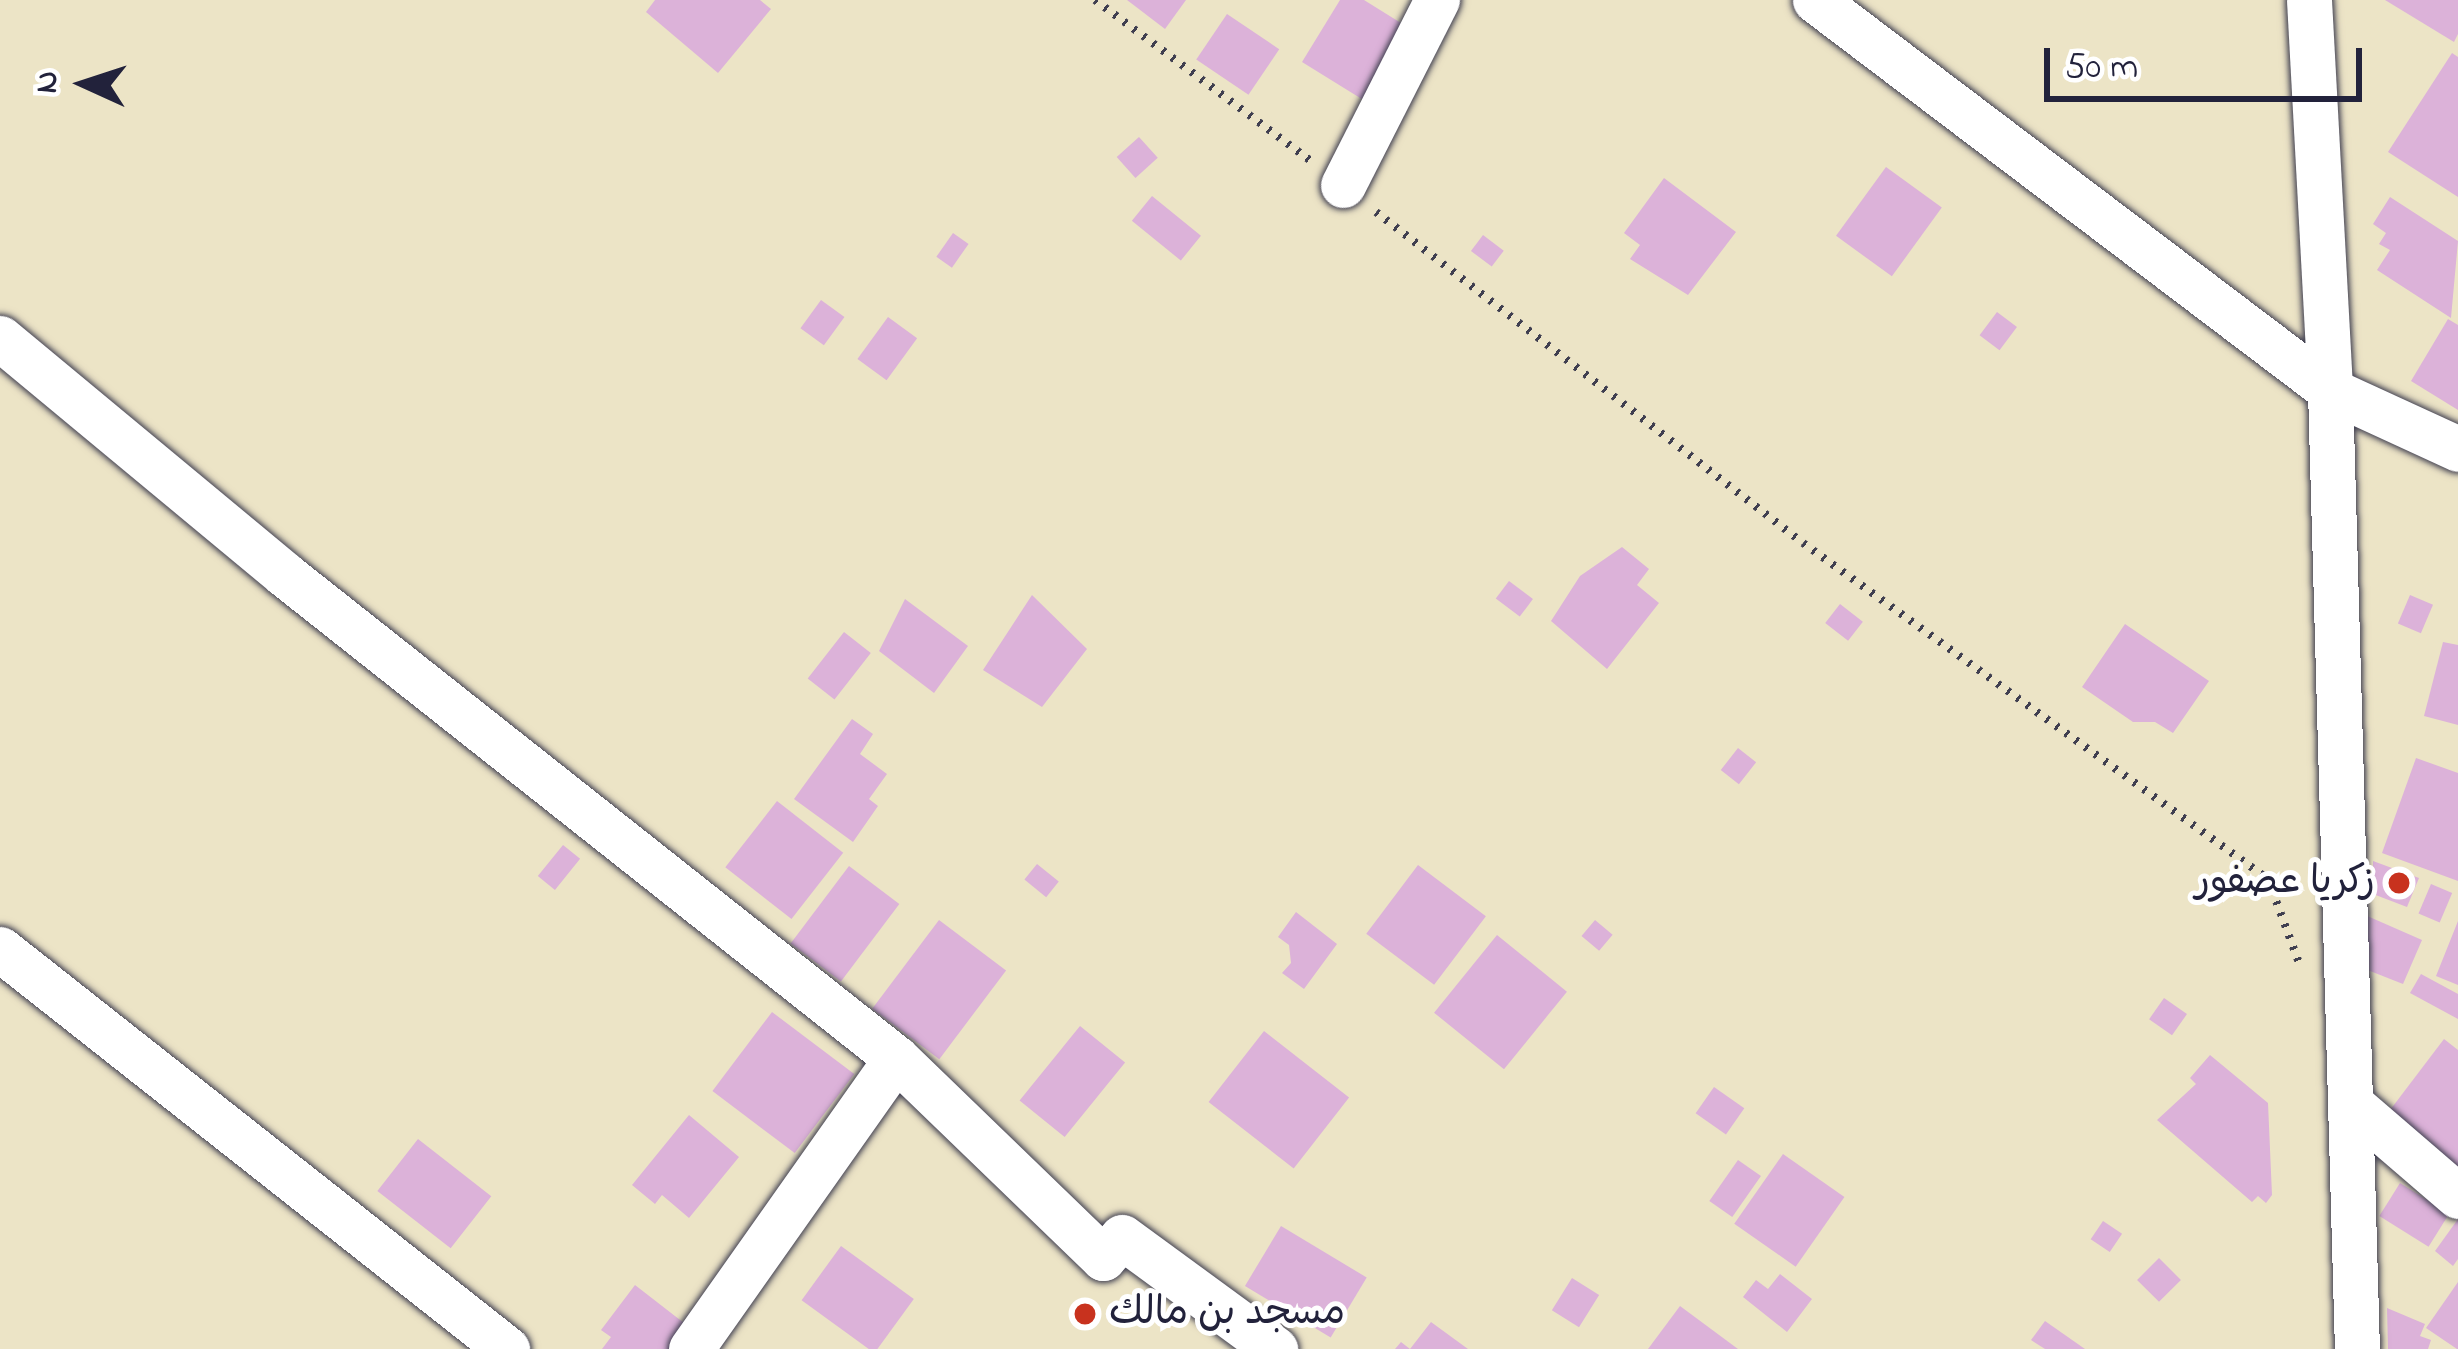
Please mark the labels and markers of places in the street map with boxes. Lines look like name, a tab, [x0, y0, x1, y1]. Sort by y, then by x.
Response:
place label: زكريا عصفور	[2195, 860, 2375, 906]
marker: زكريا عصفور	[2386, 870, 2412, 896]
place label: مسجد بن مالك	[1109, 1291, 1345, 1337]
marker: مسجد بن مالك	[1072, 1301, 1098, 1327]

